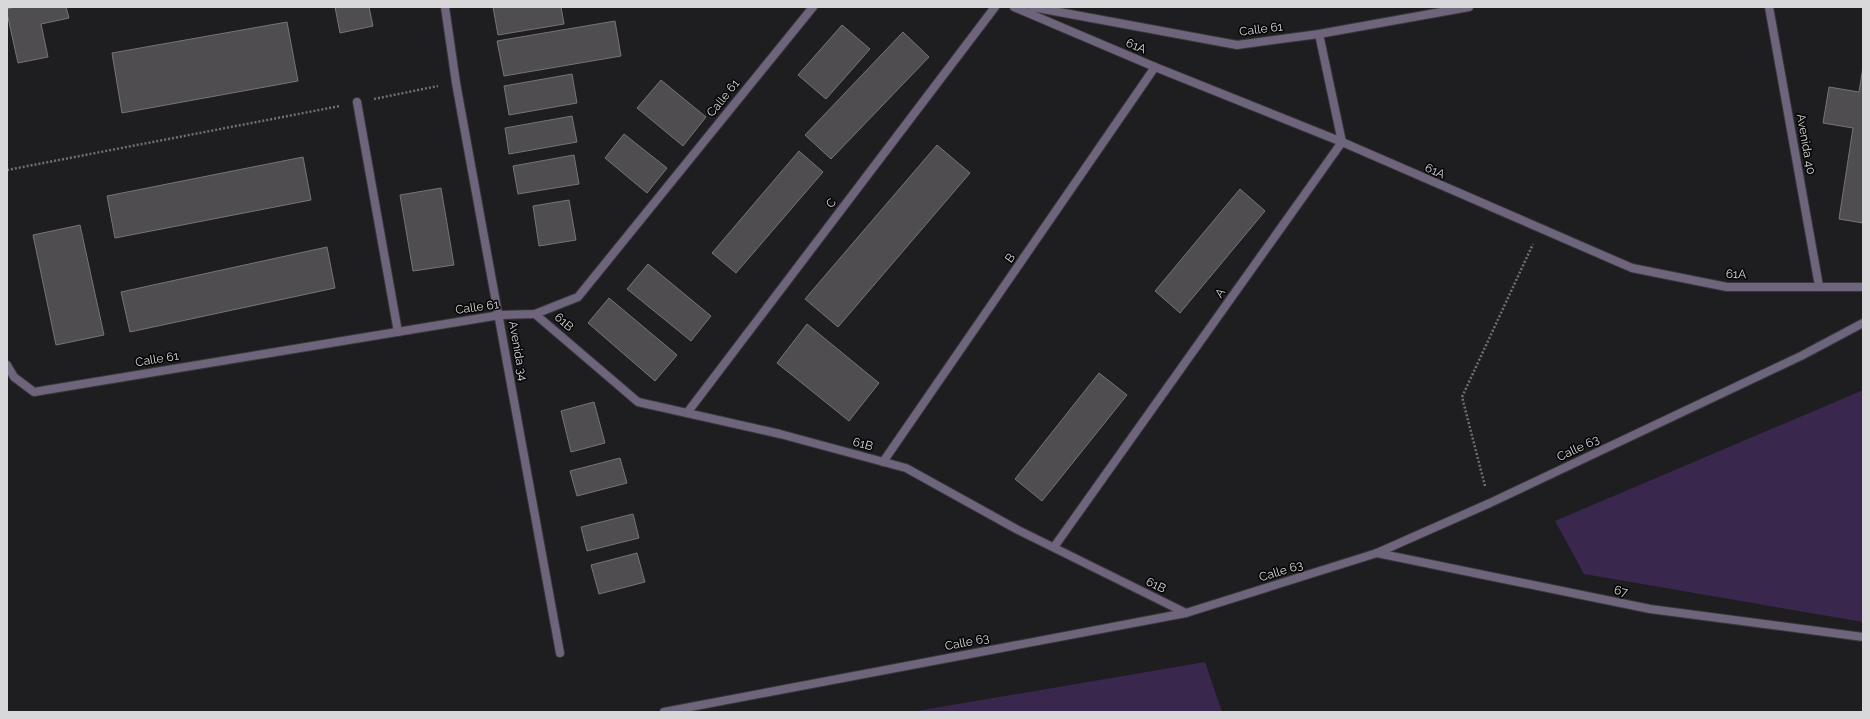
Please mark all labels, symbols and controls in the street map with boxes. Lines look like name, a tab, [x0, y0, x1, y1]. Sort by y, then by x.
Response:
street label: Calle 61	[1238, 19, 1284, 39]
street label: 61A	[1124, 36, 1148, 56]
street label: Calle 61	[704, 77, 742, 119]
street label: Avenida 40	[1794, 112, 1818, 176]
street label: 61A	[1423, 160, 1447, 182]
street label: C	[823, 195, 839, 211]
street label: B	[1002, 251, 1018, 265]
street label: 61A	[1726, 267, 1746, 281]
street label: A	[1212, 286, 1228, 300]
street label: Calle 61	[454, 297, 500, 317]
street label: 61B	[552, 310, 576, 334]
street label: Avenida 34	[506, 320, 530, 382]
street label: Calle 61	[134, 349, 180, 369]
street label: Calle 63	[1555, 432, 1601, 464]
street label: 61B	[851, 435, 875, 453]
street label: Calle 63	[1257, 558, 1305, 584]
street label: 61B	[1144, 574, 1168, 596]
street label: 67	[1613, 583, 1630, 599]
street label: Calle 63	[944, 631, 990, 653]

